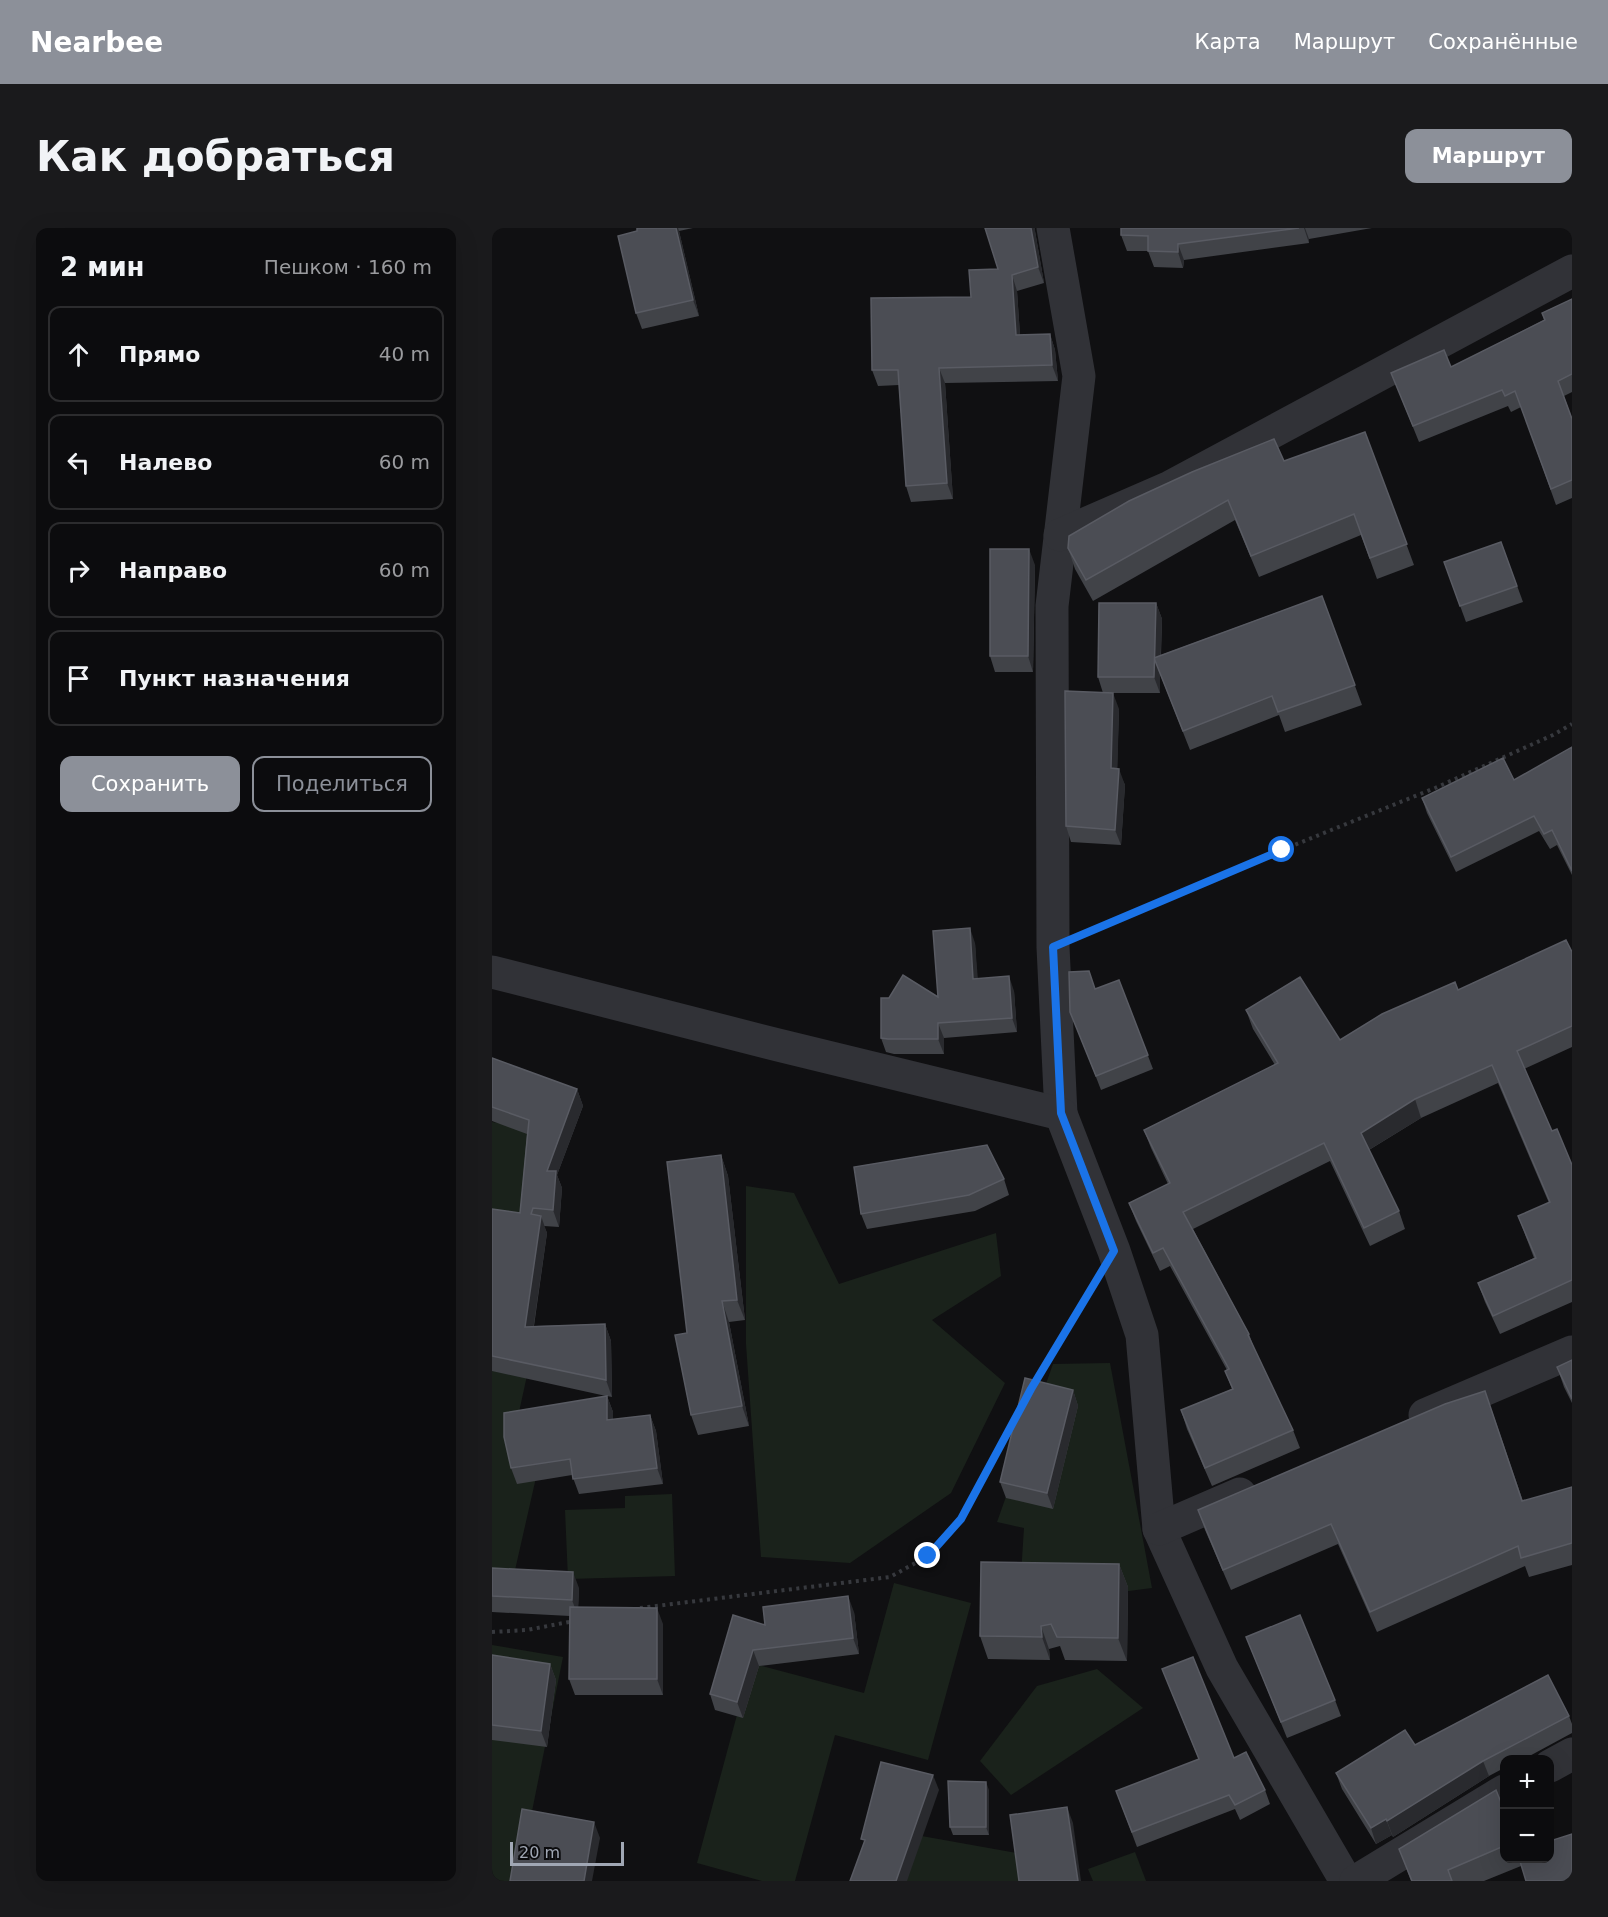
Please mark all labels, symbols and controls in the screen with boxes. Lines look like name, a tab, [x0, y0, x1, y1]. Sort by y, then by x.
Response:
text: Nearbee	[30, 26, 163, 59]
text: Карта	[1195, 30, 1261, 54]
text: Маршрут	[1294, 30, 1395, 54]
text: Сохранённые	[1428, 30, 1578, 54]
button: Маршрут	[1405, 129, 1572, 183]
text: Как добраться	[36, 132, 395, 181]
text: 2 мин	[60, 252, 145, 282]
text: Пешком · 160 m	[264, 255, 432, 279]
icon: ahead	[62, 338, 95, 371]
text: Прямо	[119, 342, 200, 367]
text: 40 m	[379, 342, 430, 366]
icon: left	[62, 446, 95, 479]
text: Налево	[119, 450, 212, 475]
text: 60 m	[379, 450, 430, 474]
icon: right	[62, 554, 95, 587]
text: Направо	[119, 558, 227, 583]
text: 60 m	[379, 558, 430, 582]
icon: arrive	[62, 662, 95, 695]
text: Пункт назначения	[119, 666, 350, 691]
button: Сохранить	[60, 756, 240, 812]
button: Поделиться	[252, 756, 432, 812]
route start	[1268, 836, 1294, 862]
route end	[914, 1542, 940, 1568]
map controls	[1500, 1755, 1554, 1863]
button: +	[1500, 1755, 1554, 1809]
button: −	[1500, 1809, 1554, 1863]
scale bar	[510, 1839, 624, 1866]
text: 20 m	[519, 1843, 560, 1862]

